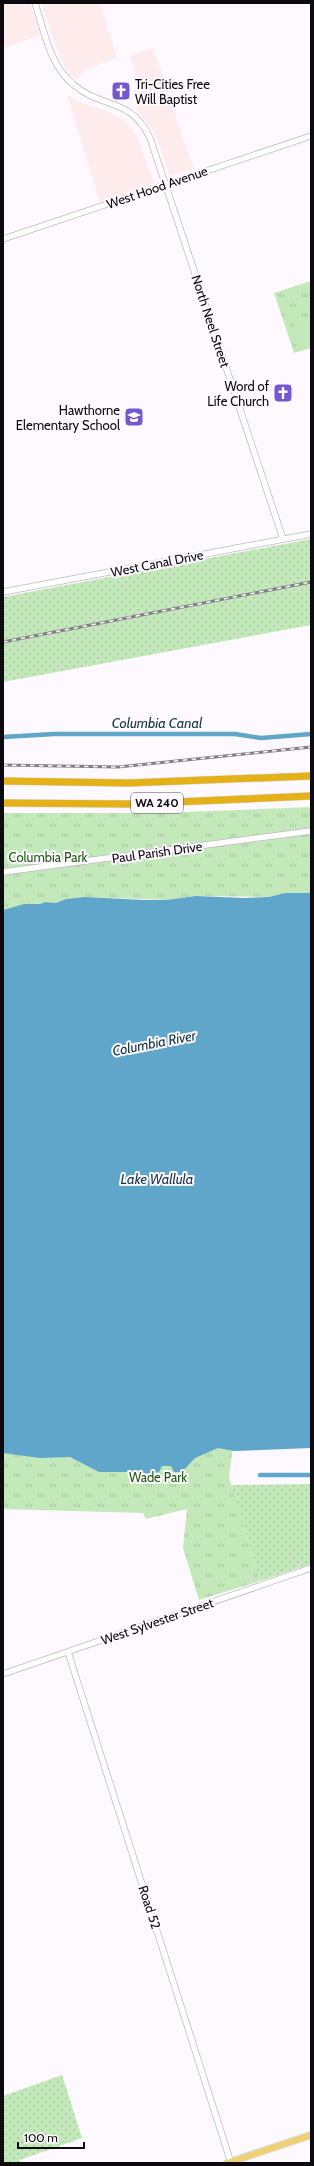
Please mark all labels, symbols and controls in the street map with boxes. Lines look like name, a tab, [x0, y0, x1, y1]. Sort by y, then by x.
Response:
place label: Tri-Cities Free Will Baptist	[135, 76, 210, 107]
church icon: Tri-Cities Free Will Baptist	[110, 80, 132, 102]
street label: West Hood Avenue	[104, 162, 210, 212]
street label: North Neel Street	[189, 273, 234, 370]
place label: Word of Life Church	[207, 378, 270, 409]
church icon: Word of Life Church	[272, 382, 294, 404]
place label: Hawthorne Elementary School	[16, 402, 120, 433]
school or university icon: Hawthorne Elementary School	[123, 406, 145, 428]
street label: West Canal Drive	[109, 546, 205, 580]
water label: Columbia Canal	[112, 714, 203, 732]
road number: WA 240	[131, 793, 183, 813]
street label: Paul Parish Drive	[111, 838, 204, 866]
park label: Columbia Park	[9, 849, 88, 865]
water label: Columbia River	[111, 1026, 198, 1060]
water label: Lake Wallula	[121, 1170, 193, 1188]
park label: Wade Park	[129, 1469, 187, 1485]
street label: West Sylvester Street	[99, 1594, 216, 1648]
street label: Road 52	[135, 1883, 165, 1931]
scale bar	[18, 2124, 84, 2150]
text: 100 m	[24, 2130, 58, 2145]

